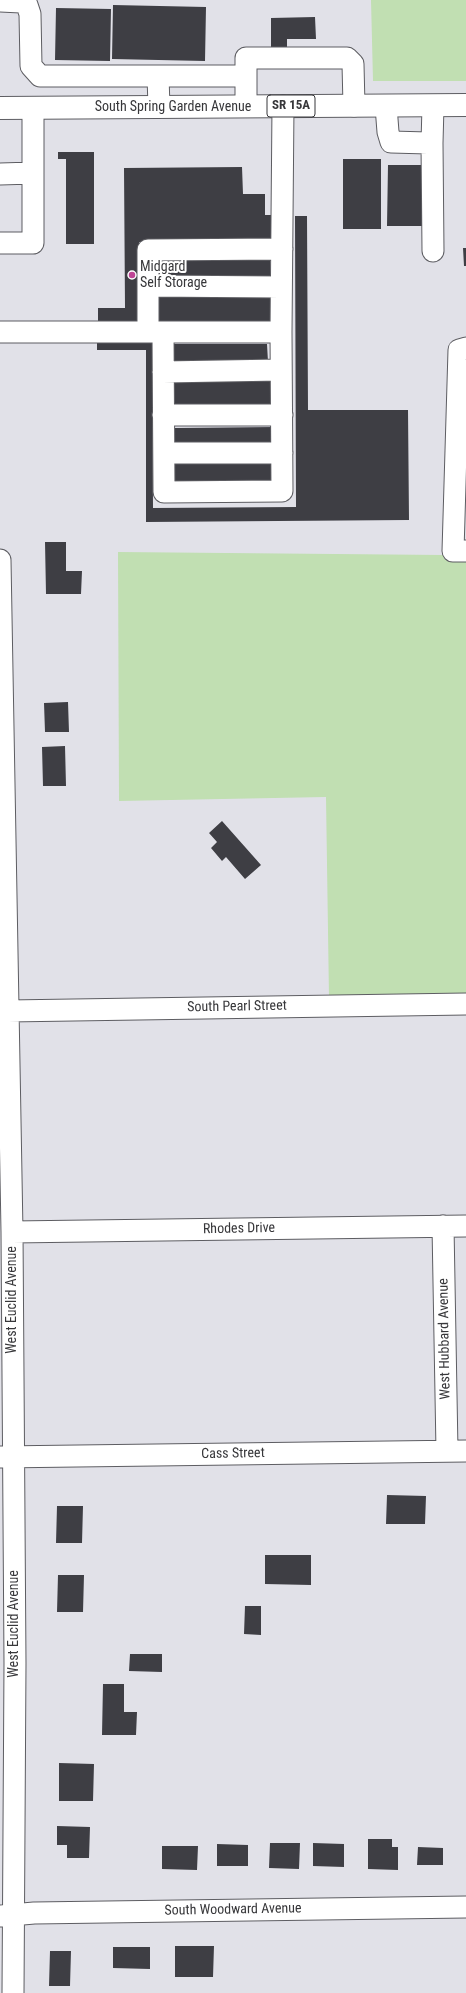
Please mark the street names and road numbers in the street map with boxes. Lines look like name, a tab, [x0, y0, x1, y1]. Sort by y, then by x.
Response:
road number: SR 15A	[267, 95, 315, 117]
street label: South Spring Garden Avenue	[95, 99, 251, 115]
street label: South Pearl Street	[187, 998, 287, 1016]
street label: Rhodes Drive	[203, 1220, 275, 1238]
street label: West Euclid Avenue	[4, 1246, 20, 1354]
street label: West Hubbard Avenue	[436, 1278, 454, 1400]
street label: Cass Street	[201, 1445, 265, 1463]
street label: West Euclid Avenue	[6, 1570, 22, 1678]
street label: South Woodward Avenue	[164, 1900, 302, 1920]

